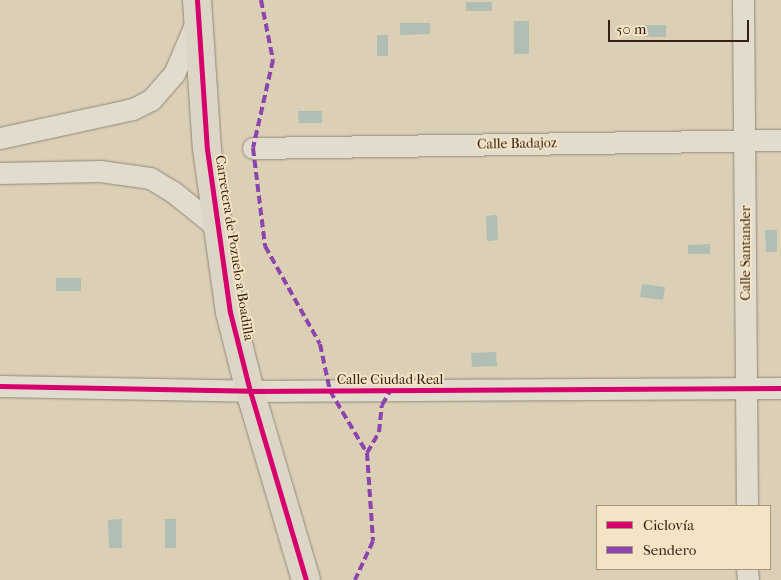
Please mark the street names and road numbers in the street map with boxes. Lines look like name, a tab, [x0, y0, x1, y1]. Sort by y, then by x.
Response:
street label: Calle Badajoz	[477, 135, 557, 153]
street label: Carretera de Pozuelo a Boadilla	[211, 154, 257, 342]
street label: Calle Santander	[738, 205, 754, 301]
street label: Calle Ciudad Real	[337, 372, 443, 388]

